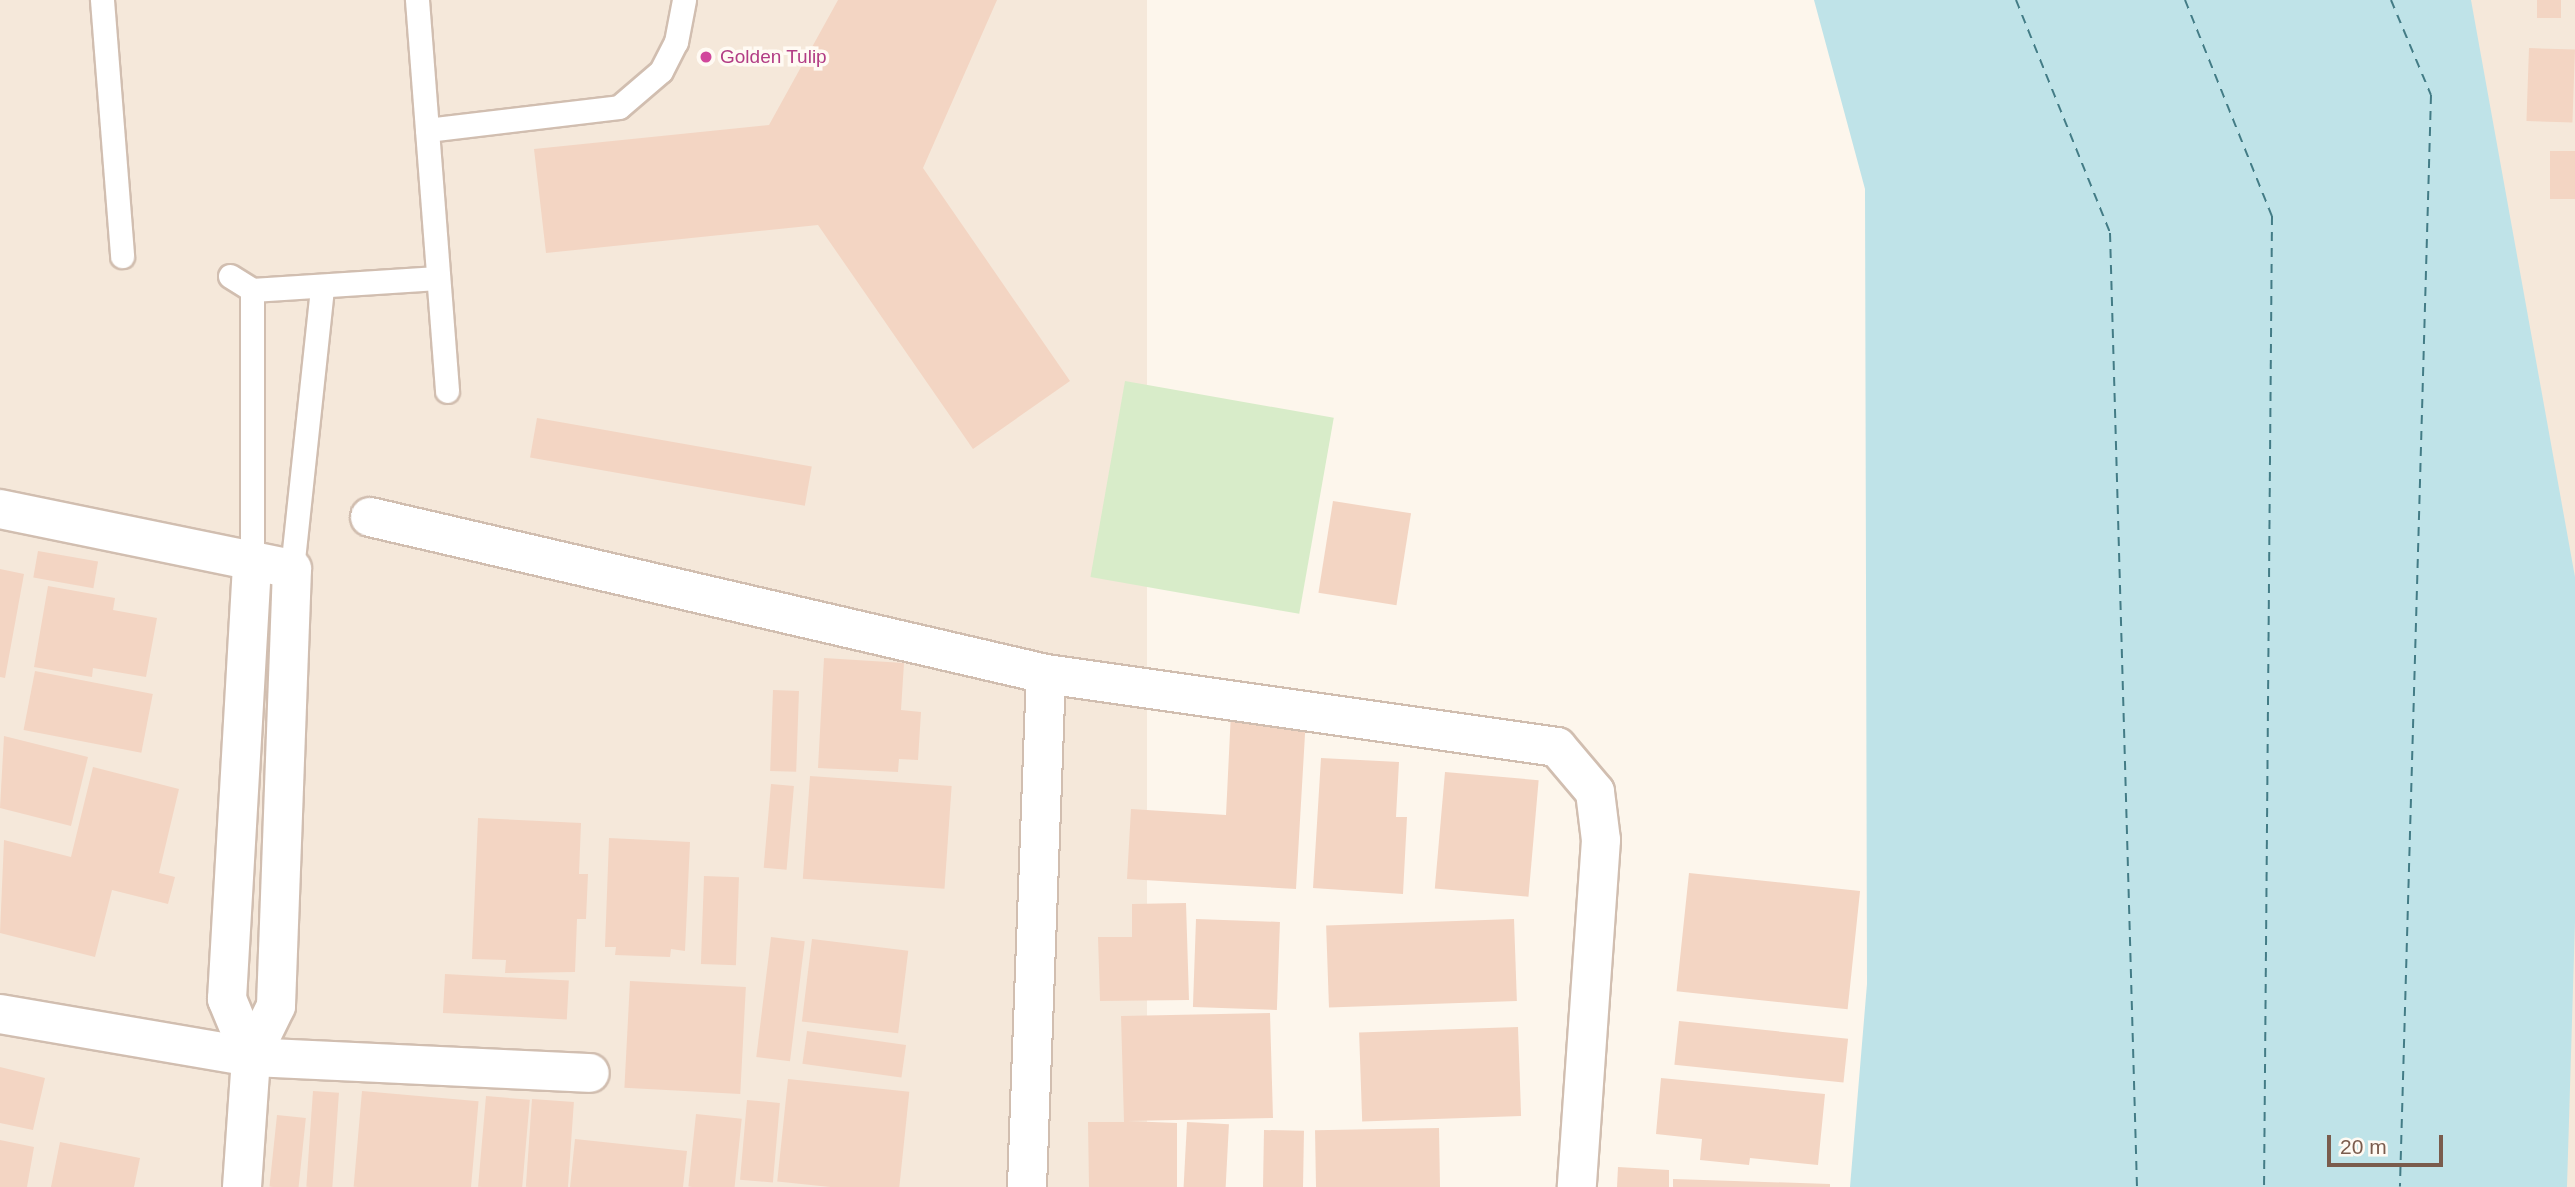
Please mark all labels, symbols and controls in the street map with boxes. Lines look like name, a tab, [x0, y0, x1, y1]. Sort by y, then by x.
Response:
place label: Golden Tulip	[720, 46, 827, 68]
marker: Golden Tulip	[698, 49, 714, 65]
scale bar	[2330, 1120, 2446, 1164]
text: 20 m	[2340, 1135, 2387, 1158]

